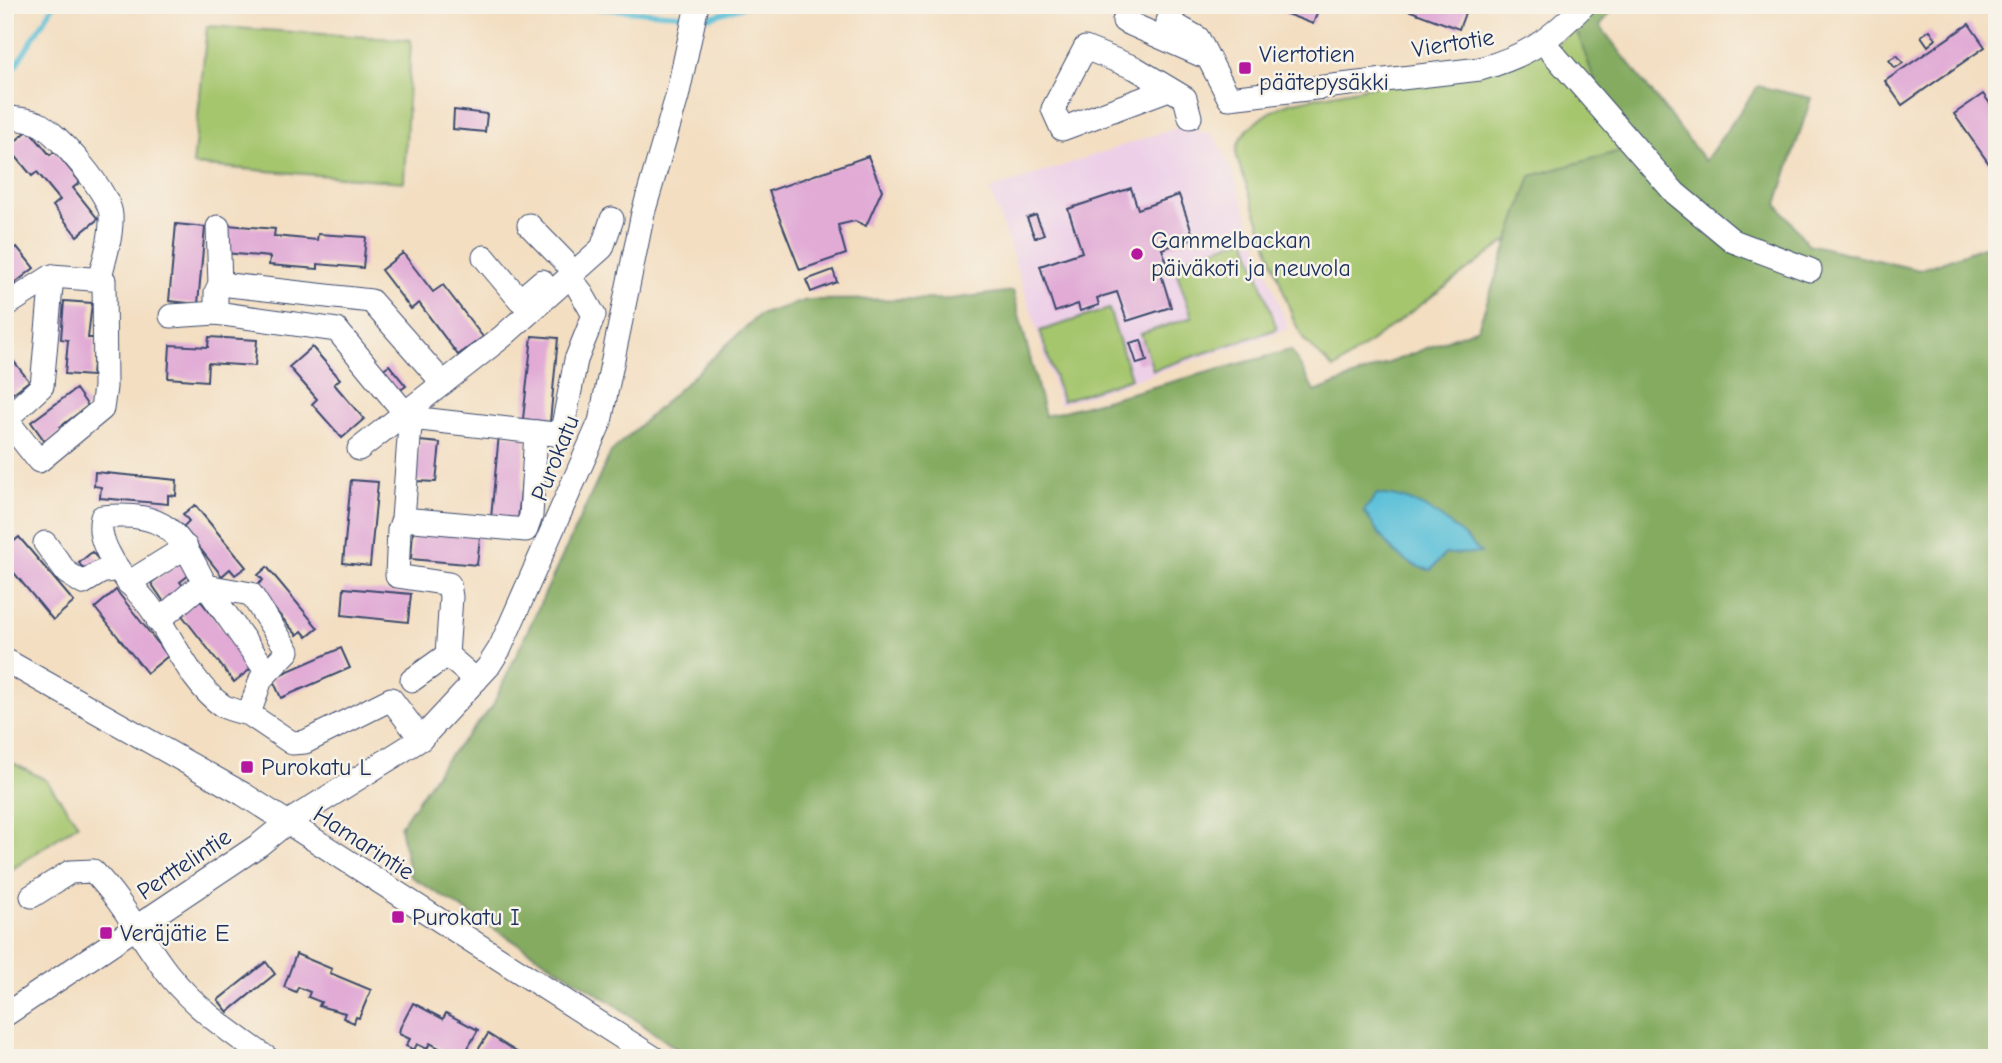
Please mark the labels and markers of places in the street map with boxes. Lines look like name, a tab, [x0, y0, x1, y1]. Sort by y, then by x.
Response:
place label: Viertotien päätepysäkki	[1259, 40, 1389, 96]
marker: Viertotien päätepysäkki	[1237, 60, 1253, 76]
place label: Gammelbackan päiväkoti ja neuvola	[1151, 226, 1351, 282]
marker: Gammelbackan päiväkoti ja neuvola	[1129, 246, 1145, 262]
place label: Purokatu L	[261, 753, 371, 781]
marker: Purokatu L	[239, 759, 255, 775]
place label: Purokatu I	[412, 903, 520, 931]
marker: Purokatu I	[390, 909, 406, 925]
place label: Veräjätie E	[120, 919, 230, 947]
marker: Veräjätie E	[98, 925, 114, 941]

